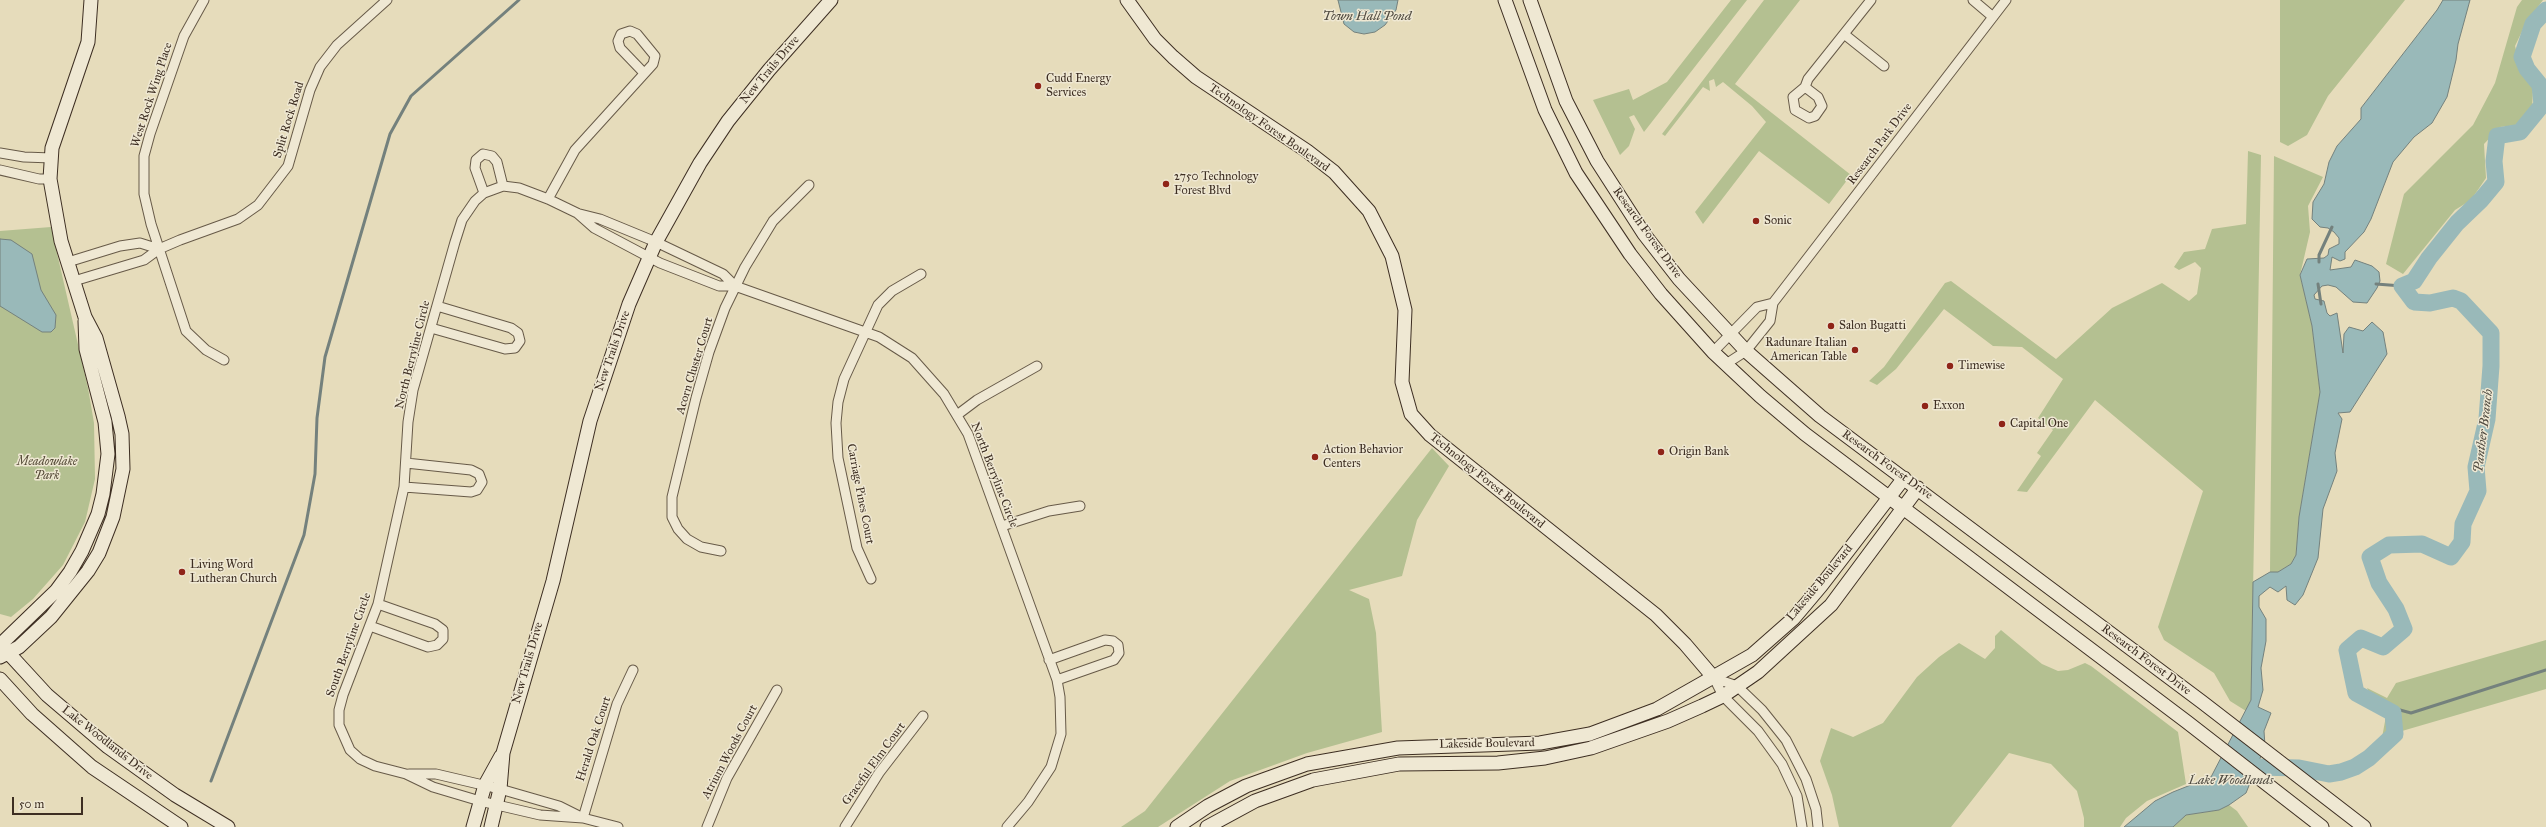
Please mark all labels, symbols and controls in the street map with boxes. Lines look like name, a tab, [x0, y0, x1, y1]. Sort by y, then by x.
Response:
water label: Town Hall Pond	[1323, 9, 1411, 25]
street label: New Trails Drive	[737, 33, 803, 107]
street label: West Rock Wing Place	[128, 41, 176, 149]
place label: Cudd Energy Services	[1046, 72, 1111, 100]
street label: Split Rock Road	[271, 80, 307, 160]
marker: Cudd Energy Services	[1033, 81, 1043, 91]
street label: Technology Forest Boulevard	[1206, 81, 1332, 175]
street label: Research Park Drive	[1845, 100, 1915, 188]
place label: 2750 Technology Forest Blvd	[1174, 170, 1258, 198]
marker: 2750 Technology Forest Blvd	[1161, 179, 1171, 189]
street label: Research Forest Drive	[1609, 185, 1685, 281]
place label: Sonic	[1764, 214, 1792, 228]
marker: Sonic	[1751, 216, 1761, 226]
street label: North Berryline Circle	[393, 299, 433, 411]
street label: New Trails Drive	[592, 309, 634, 393]
street label: Acorn Cluster Court	[673, 316, 717, 416]
place label: Salon Bugatti	[1839, 319, 1906, 333]
marker: Salon Bugatti	[1826, 321, 1836, 331]
place label: Radunare Italian American Table	[1765, 336, 1847, 364]
marker: Radunare Italian American Table	[1850, 345, 1860, 355]
place label: Timewise	[1958, 359, 2005, 373]
marker: Timewise	[1945, 361, 1955, 371]
water label: Panther Branch	[2471, 388, 2497, 474]
place label: Exxon	[1933, 399, 1965, 413]
marker: Exxon	[1920, 401, 1930, 411]
place label: Capital One	[2010, 417, 2068, 431]
marker: Capital One	[1997, 419, 2007, 429]
street label: North Berryline Circle	[967, 420, 1021, 530]
street label: Research Forest Drive	[1839, 427, 1935, 503]
street label: Technology Forest Boulevard	[1427, 430, 1547, 532]
street label: Carriage Pines Court	[843, 443, 877, 545]
place label: Action Behavior Centers	[1323, 443, 1403, 471]
place label: Origin Bank	[1669, 445, 1729, 459]
marker: Origin Bank	[1656, 447, 1666, 457]
marker: Action Behavior Centers	[1310, 452, 1320, 462]
park label: Meadowlake Park	[17, 455, 77, 483]
street label: Lakeside Boulevard	[1784, 542, 1856, 624]
place label: Living Word Lutheran Church	[190, 558, 277, 586]
marker: Living Word Lutheran Church	[177, 567, 187, 577]
street label: South Berryline Circle	[323, 591, 375, 699]
street label: New Trails Drive	[509, 621, 547, 705]
street label: Research Forest Drive	[2098, 622, 2194, 698]
street label: Herald Oak Court	[573, 695, 615, 783]
street label: Atrium Woods Court	[699, 702, 761, 802]
street label: Lake Woodlands Drive	[59, 703, 155, 783]
street label: Graceful Elm Court	[839, 720, 909, 808]
street label: Lakeside Boulevard	[1439, 736, 1535, 752]
water label: Lake Woodlands	[2189, 773, 2273, 789]
scale bar	[14, 789, 85, 815]
text: 50 m	[19, 797, 44, 811]

